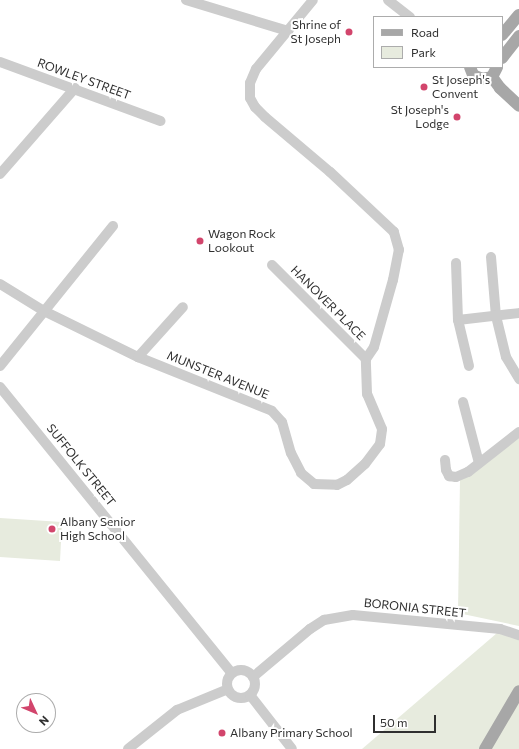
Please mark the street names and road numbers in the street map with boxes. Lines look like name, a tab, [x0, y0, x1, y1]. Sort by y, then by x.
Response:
street label: ROWLEY STREET	[35, 55, 133, 103]
street label: HANOVER PLACE	[288, 263, 368, 343]
street label: MUNSTER AVENUE	[165, 348, 271, 402]
street label: SUFFOLK STREET	[44, 421, 118, 509]
street label: BORONIA STREET	[363, 595, 467, 621]

